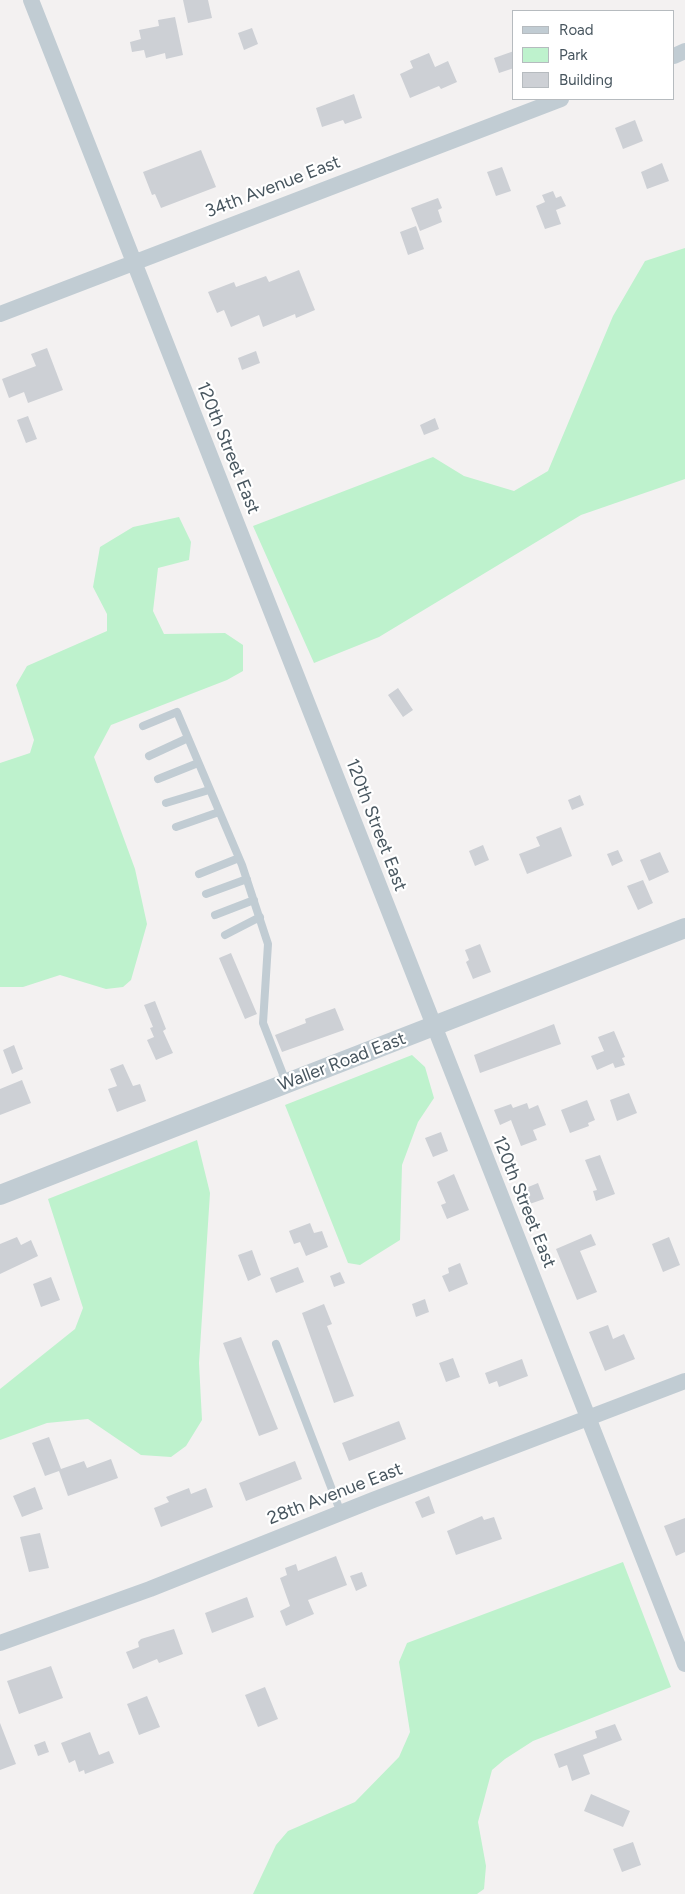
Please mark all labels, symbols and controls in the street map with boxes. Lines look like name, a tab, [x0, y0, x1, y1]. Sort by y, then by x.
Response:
legend	[512, 10, 675, 100]
text: Road	[559, 21, 594, 39]
text: Park	[559, 46, 588, 64]
text: Building	[559, 71, 613, 89]
street label: 34th Avenue East	[203, 151, 343, 223]
street label: 120th Street East	[192, 379, 264, 517]
street label: 120th Street East	[341, 756, 411, 894]
street label: Waller Road East	[275, 1028, 409, 1096]
street label: 120th Street East	[488, 1133, 560, 1271]
street label: 28th Avenue East	[264, 1458, 406, 1530]

